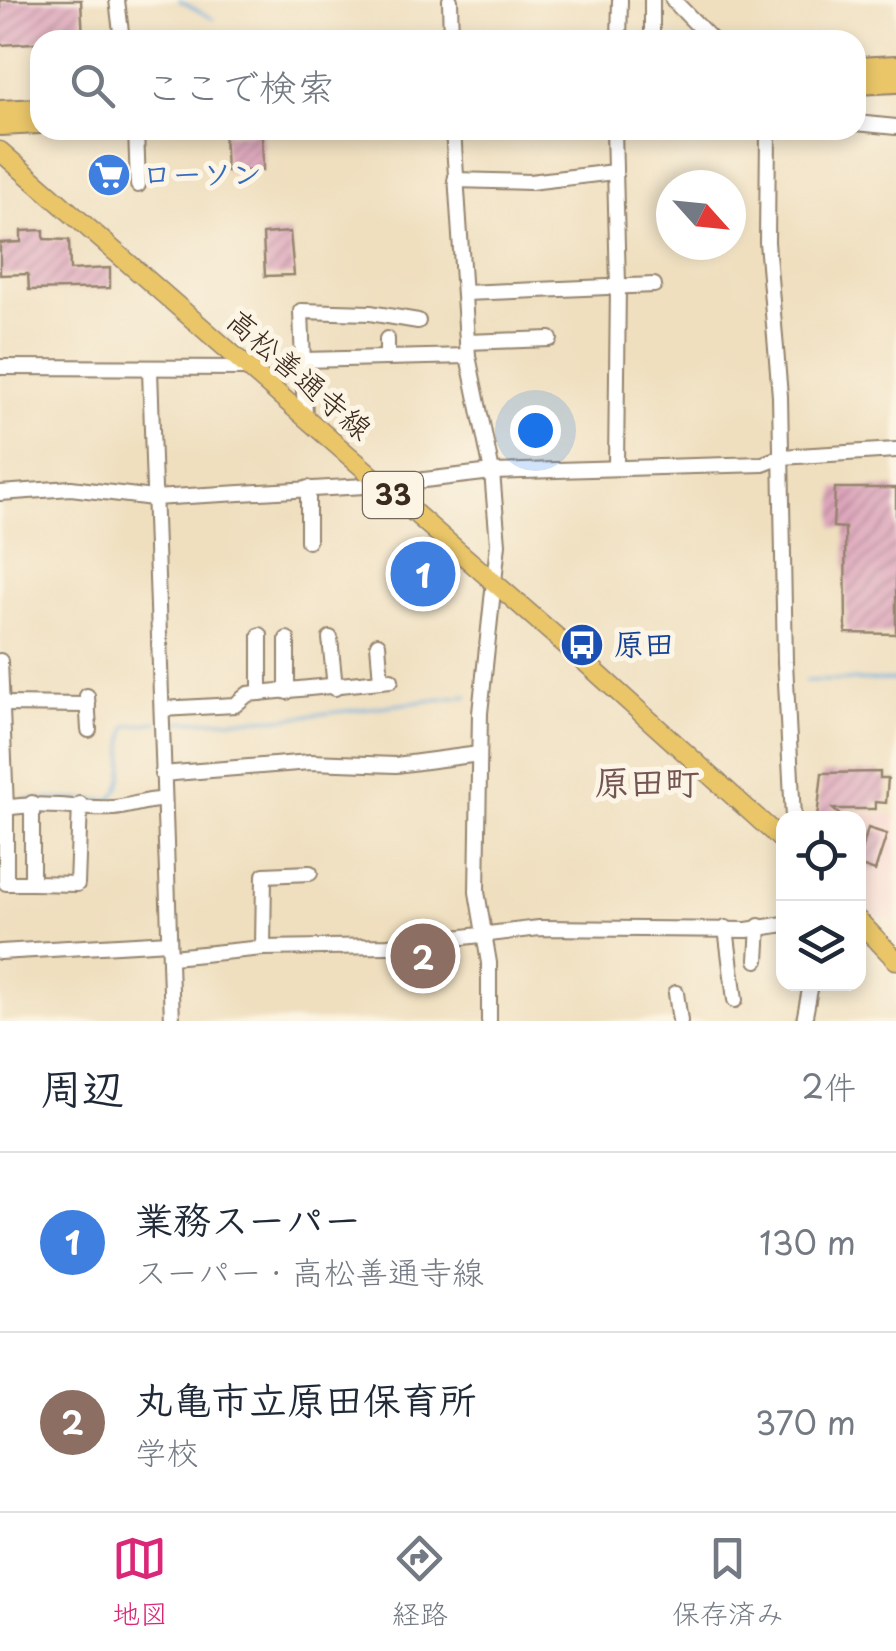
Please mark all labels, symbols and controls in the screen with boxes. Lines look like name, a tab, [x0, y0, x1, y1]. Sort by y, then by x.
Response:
search box	[30, 30, 866, 140]
text: ここで検索	[145, 57, 335, 114]
icon: search	[65, 58, 120, 113]
place label: ローソン	[142, 150, 262, 195]
supermarket icon: ローソン	[86, 152, 132, 198]
north arrow	[656, 170, 746, 260]
street label: 高松善通寺線	[218, 297, 383, 449]
your location	[510, 405, 561, 456]
road number: 33	[363, 472, 423, 518]
pin: 1	[390, 536, 456, 612]
place label: 原田	[614, 620, 674, 665]
bus stop icon: 原田	[559, 622, 605, 668]
district label: 原田町	[594, 754, 700, 807]
map controls	[776, 811, 866, 991]
button: locate	[776, 811, 866, 901]
button: layers	[776, 901, 866, 991]
pin: 2	[390, 918, 456, 994]
text: 周辺	[40, 1055, 124, 1118]
text: 2件	[801, 1062, 856, 1110]
text: 業務スーパー	[135, 1190, 361, 1247]
text: 1	[65, 1218, 80, 1266]
text: 130 m	[759, 1218, 856, 1266]
text: スーパー · 高松善通寺線	[135, 1247, 484, 1295]
text: 丸亀市立原田保育所	[135, 1370, 477, 1427]
text: 2	[61, 1398, 84, 1446]
text: 370 m	[755, 1398, 856, 1446]
text: 学校	[135, 1427, 199, 1475]
tab: 地図	[112, 1531, 168, 1634]
tab: 経路	[392, 1531, 448, 1634]
tab: 保存済み	[672, 1531, 784, 1634]

